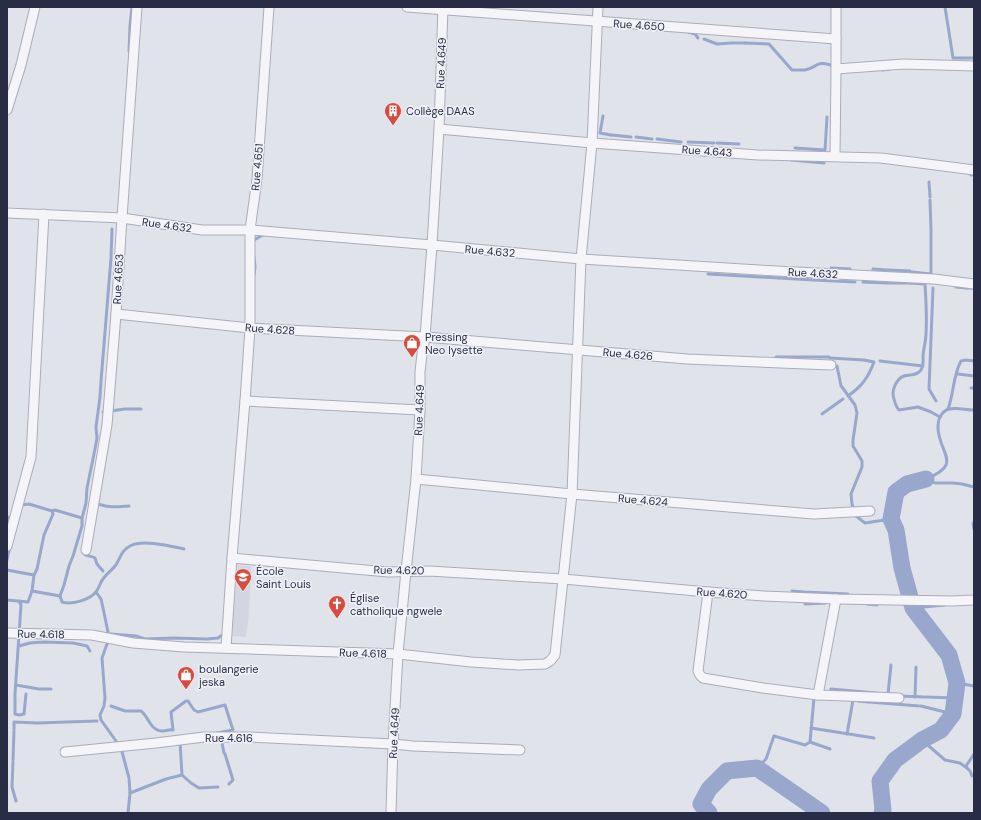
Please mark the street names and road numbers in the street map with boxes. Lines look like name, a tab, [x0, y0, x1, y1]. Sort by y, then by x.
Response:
street label: Rue 4.650	[613, 16, 665, 34]
street label: Rue 4.649	[433, 37, 449, 89]
street label: Rue 4.643	[681, 142, 733, 160]
street label: Rue 4.651	[248, 143, 266, 191]
street label: Rue 4.632	[141, 215, 193, 235]
street label: Rue 4.632	[464, 242, 516, 260]
street label: Rue 4.653	[110, 253, 126, 305]
street label: Rue 4.632	[788, 265, 838, 281]
street label: Rue 4.628	[245, 320, 295, 338]
street label: Rue 4.626	[602, 345, 654, 363]
street label: Rue 4.649	[411, 384, 427, 436]
street label: Rue 4.624	[617, 491, 669, 509]
street label: Rue 4.620	[373, 563, 425, 577]
street label: Rue 4.620	[696, 584, 748, 602]
street label: Rue 4.618	[17, 627, 65, 641]
street label: Rue 4.618	[339, 645, 387, 661]
street label: Rue 4.649	[386, 707, 402, 759]
street label: Rue 4.616	[205, 731, 253, 745]

